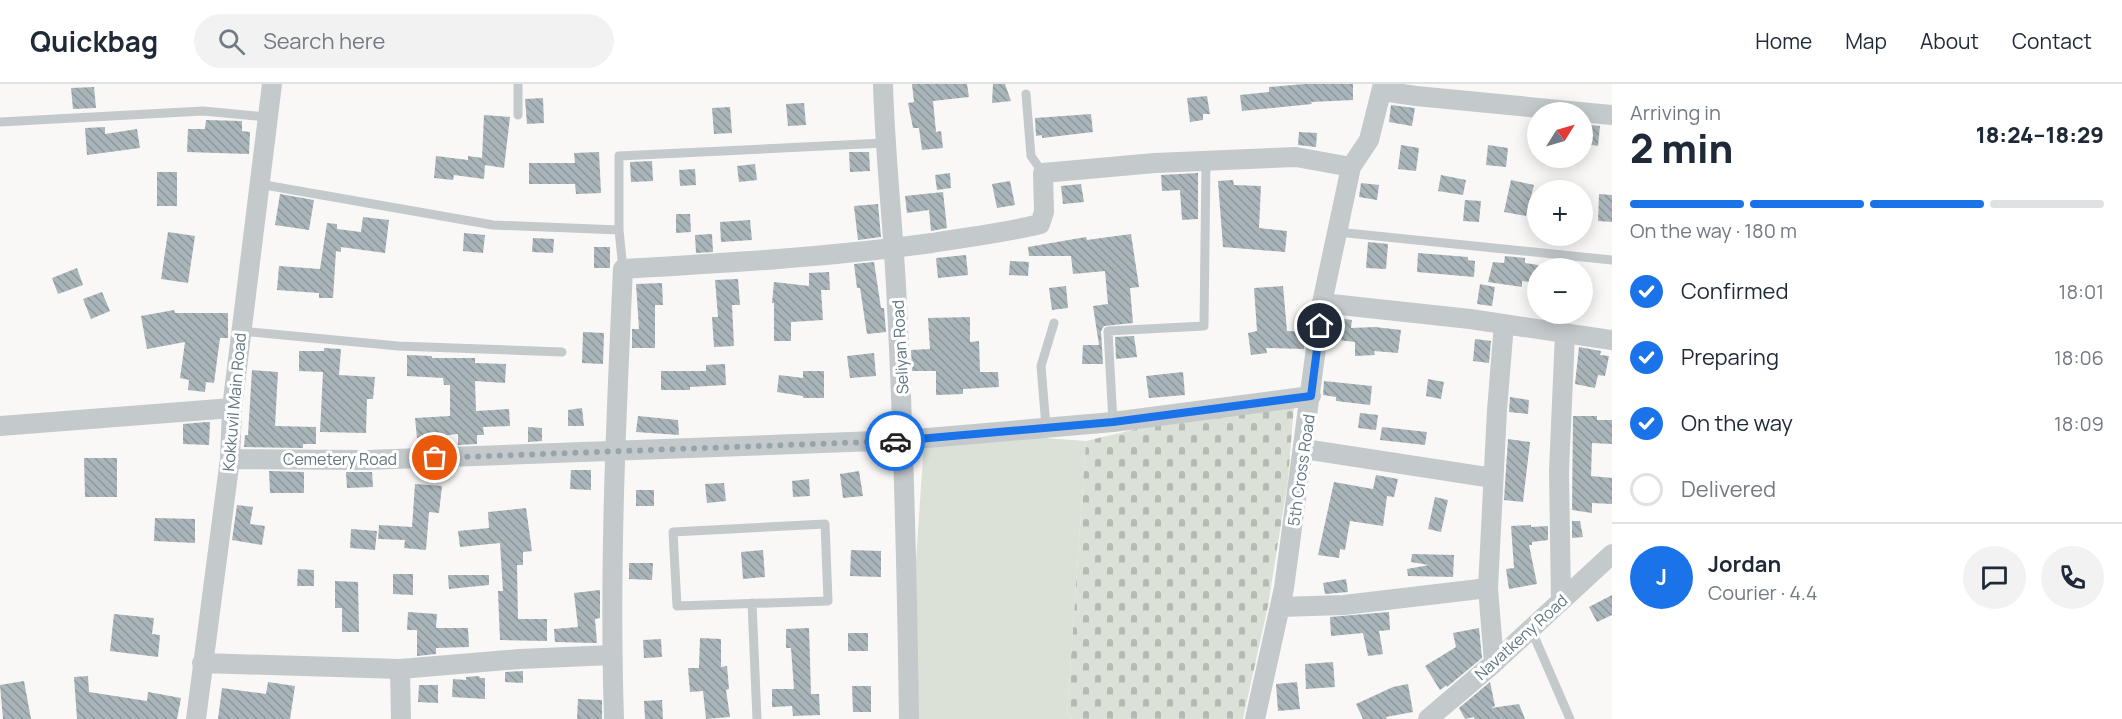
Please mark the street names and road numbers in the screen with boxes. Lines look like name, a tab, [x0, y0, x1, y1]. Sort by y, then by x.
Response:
street label: Seliyan Road	[887, 299, 913, 395]
street label: Kokkuvil Main Road	[217, 332, 251, 472]
street label: 5th Cross Road	[1282, 413, 1320, 527]
street label: Cemetery Road	[283, 448, 397, 470]
street label: Navatkeny Road	[1470, 589, 1572, 685]

